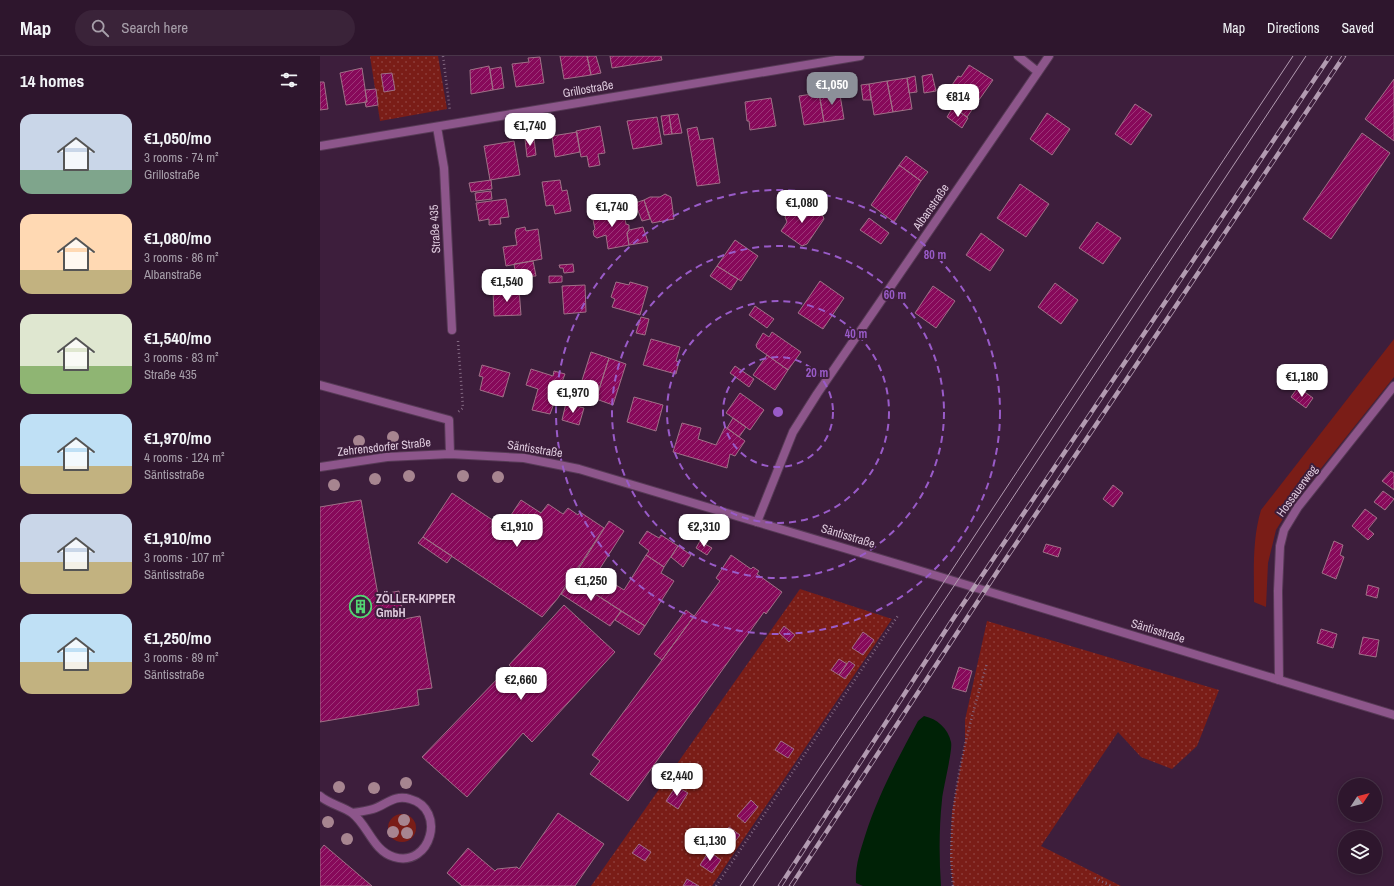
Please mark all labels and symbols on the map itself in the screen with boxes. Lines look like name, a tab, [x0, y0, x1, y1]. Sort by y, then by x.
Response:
pin: €1,050	[799, 72, 865, 106]
street label: Grillostraße	[561, 77, 615, 101]
pin: €814	[934, 84, 982, 118]
pin: €1,740	[497, 113, 563, 147]
street label: Albanstraße	[909, 181, 953, 234]
pin: €1,080	[769, 190, 835, 224]
pin: €1,740	[579, 194, 645, 228]
street label: Straße 435	[426, 204, 444, 254]
text: 80 m	[924, 247, 946, 263]
pin: €1,540	[474, 269, 540, 303]
text: 60 m	[884, 287, 906, 303]
text: 40 m	[845, 326, 867, 342]
pin: €1,180	[1269, 364, 1335, 398]
text: 20 m	[806, 365, 828, 381]
pin: €1,970	[540, 380, 606, 414]
centre of rings	[771, 405, 785, 419]
street label: Zehrensdorfer Straße	[336, 434, 432, 460]
street label: Säntisstraße	[506, 437, 564, 461]
street label: Hossauerweg	[1273, 462, 1321, 520]
pin: €1,910	[484, 514, 550, 548]
pin: €2,310	[671, 514, 737, 548]
street label: Säntisstraße	[819, 520, 877, 552]
pin: €1,250	[558, 568, 624, 602]
place label: ZÖLLER-KIPPER GmbH	[376, 590, 455, 621]
building icon: ZÖLLER-KIPPER GmbH	[348, 593, 374, 619]
street label: Säntisstraße	[1129, 615, 1187, 647]
pin: €2,660	[488, 667, 554, 701]
pin: €2,440	[644, 763, 710, 797]
north arrow	[1338, 778, 1382, 822]
pin: €1,130	[677, 828, 743, 862]

